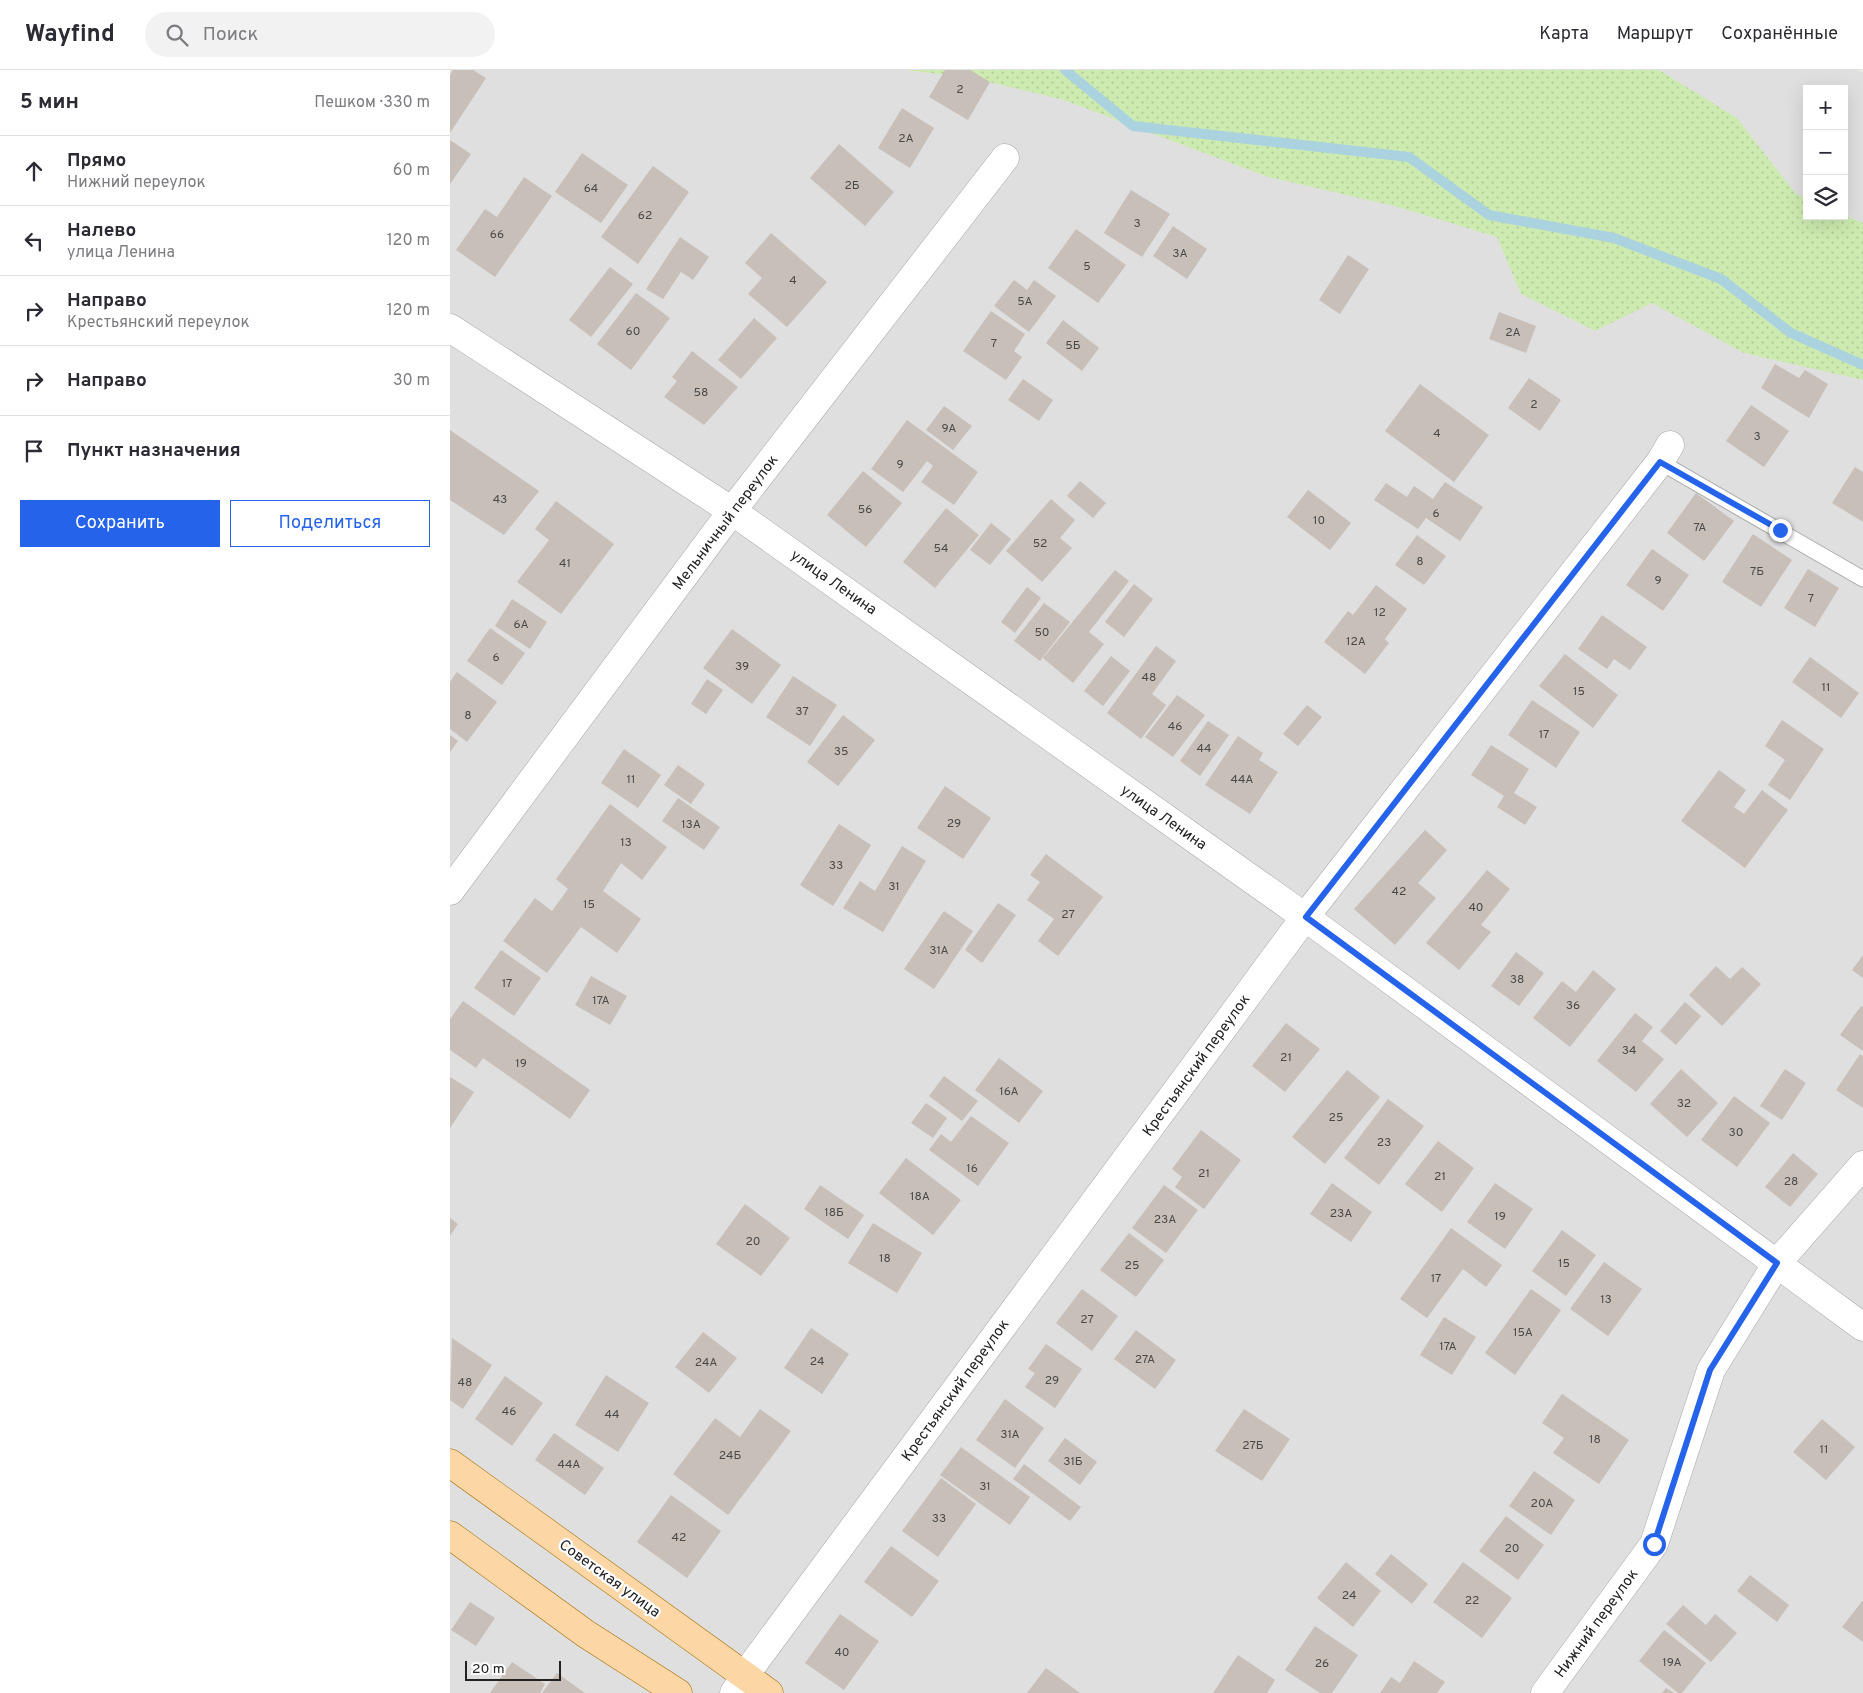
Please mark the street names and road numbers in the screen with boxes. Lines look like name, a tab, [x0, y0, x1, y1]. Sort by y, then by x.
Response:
street label: Мельничный переулок	[669, 451, 783, 594]
street label: улица Ленина	[786, 546, 880, 620]
street label: улица Ленина	[1116, 781, 1210, 855]
street label: Крестьянский переулок	[1139, 991, 1255, 1141]
street label: Крестьянский переулок	[898, 1316, 1014, 1466]
street label: Советская улица	[555, 1536, 664, 1622]
street label: Нижний переулок	[1551, 1566, 1643, 1682]

